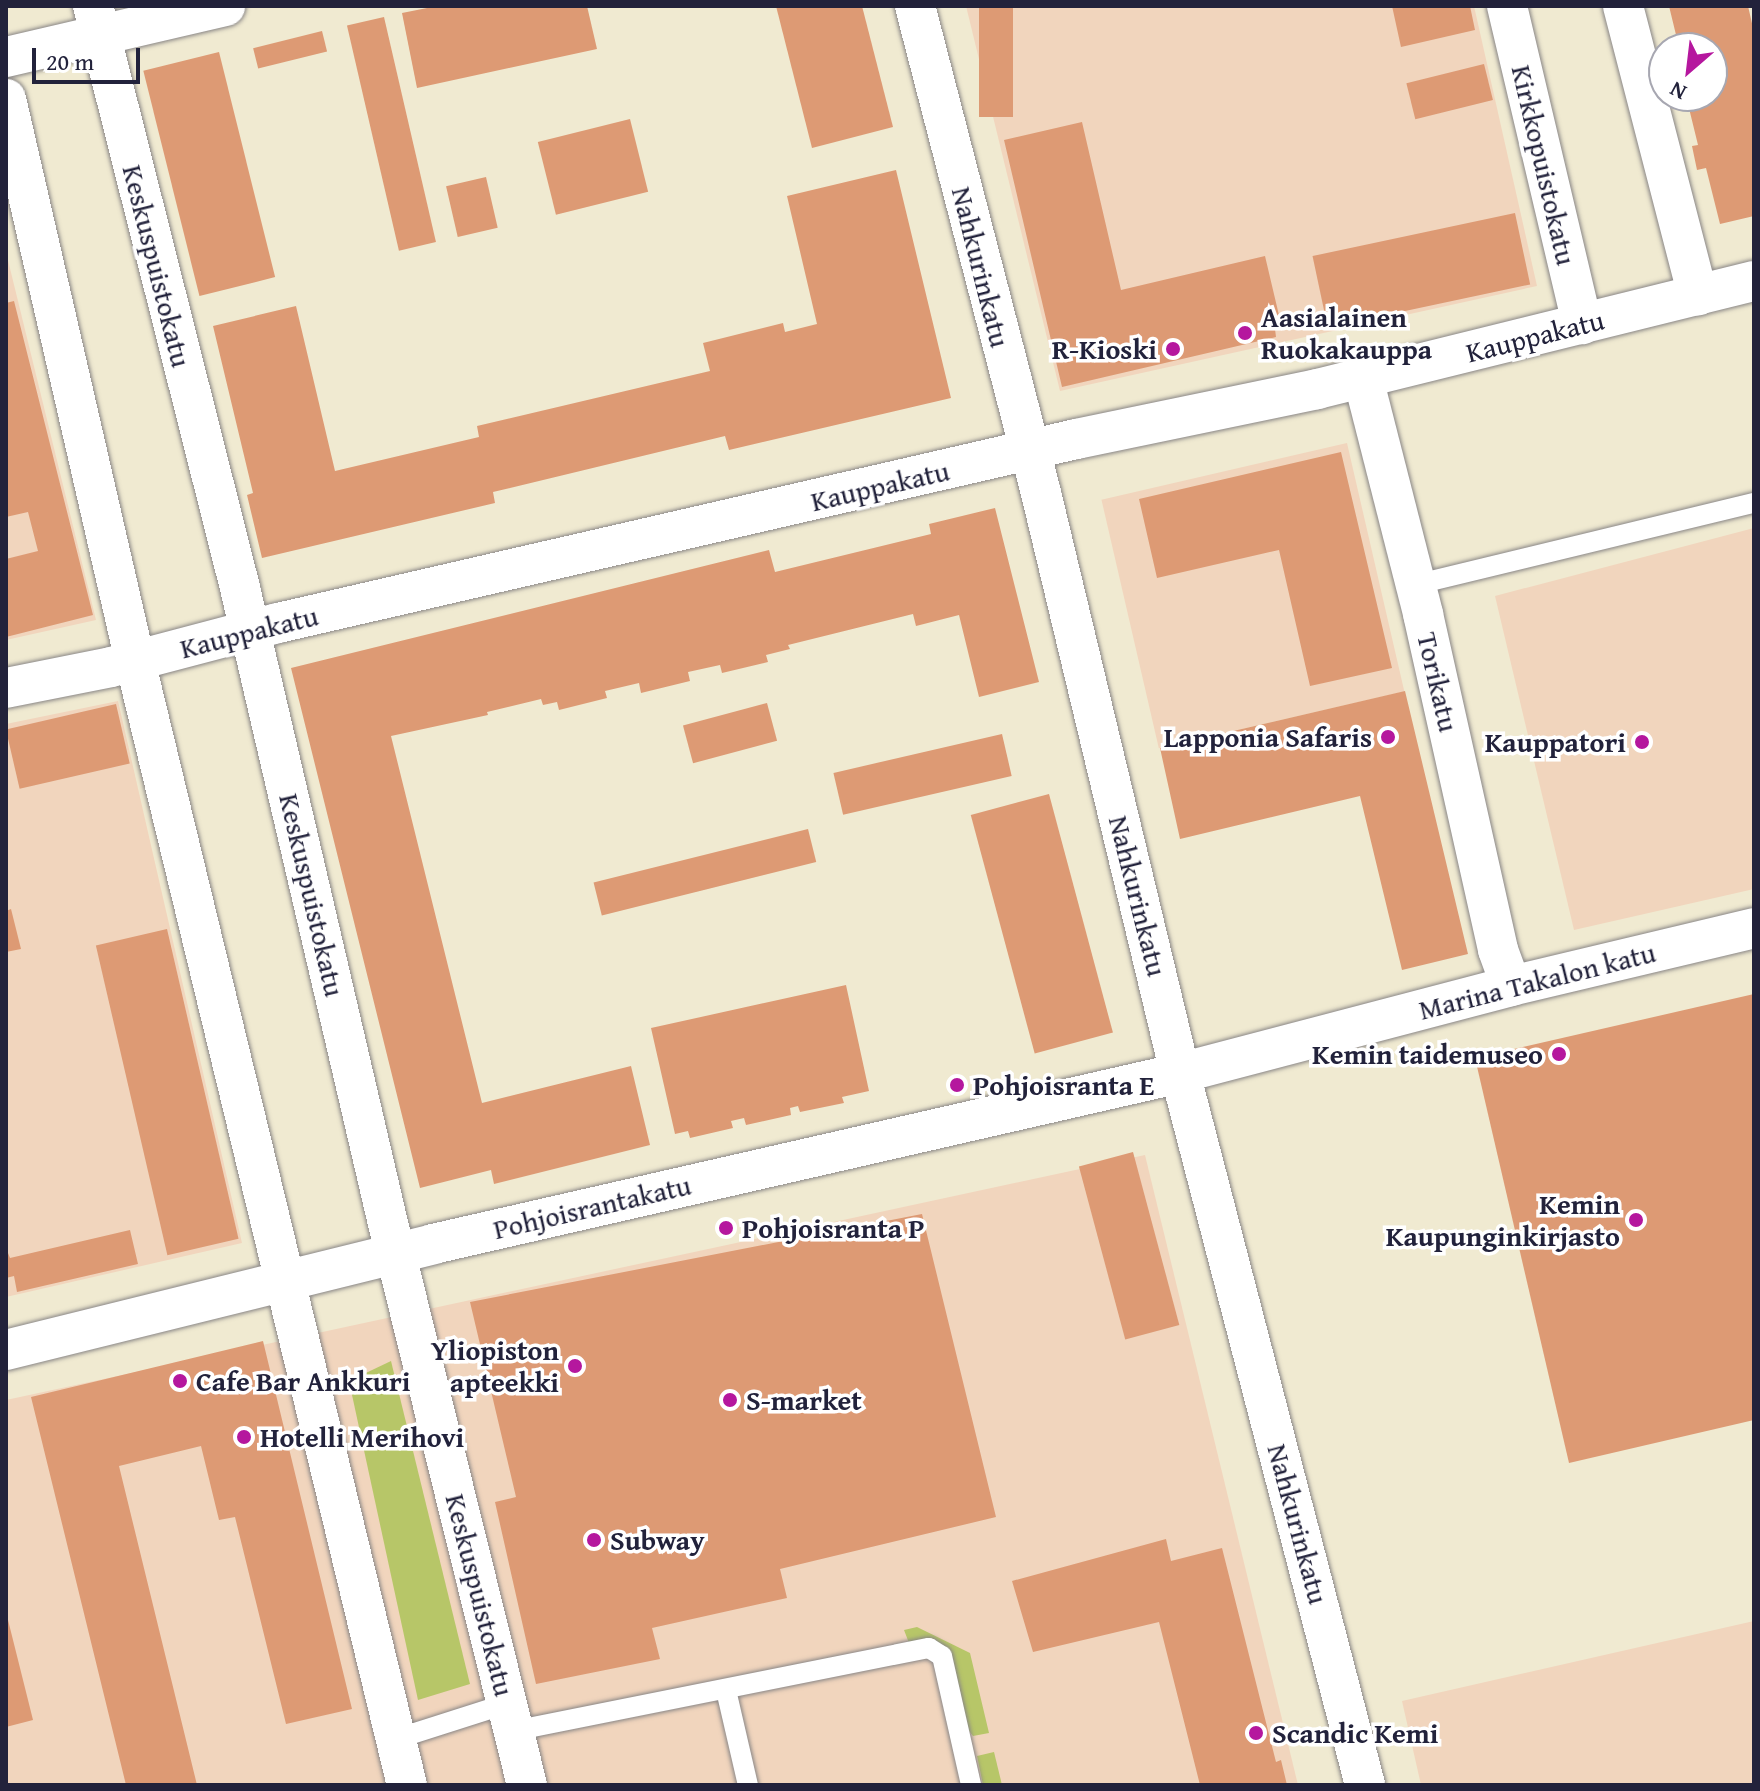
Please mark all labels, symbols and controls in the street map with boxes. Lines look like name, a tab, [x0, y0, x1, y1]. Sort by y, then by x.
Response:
scale bar	[36, 32, 144, 82]
north arrow	[1648, 32, 1728, 112]
text: 20 m	[46, 44, 94, 79]
street label: Kirkkopuistokatu	[1505, 62, 1583, 268]
text: N	[1664, 74, 1692, 109]
street label: Keskuspuistokatu	[116, 161, 198, 371]
street label: Nahkurinkatu	[945, 183, 1017, 351]
place label: Aasialainen Ruokakauppa	[1261, 300, 1432, 366]
street label: Kauppakatu	[1463, 303, 1607, 369]
marker: Aasialainen Ruokakauppa	[1236, 324, 1254, 342]
place label: R-Kioski	[1052, 332, 1157, 366]
marker: R-Kioski	[1164, 340, 1182, 358]
street label: Kauppakatu	[808, 454, 952, 518]
street label: Kauppakatu	[177, 599, 321, 665]
street label: Torikatu	[1410, 629, 1466, 735]
place label: Lapponia Safaris	[1164, 720, 1372, 754]
place label: Kauppatori	[1485, 725, 1626, 759]
marker: Lapponia Safaris	[1379, 728, 1397, 746]
marker: Kauppatori	[1633, 733, 1651, 751]
street label: Keskuspuistokatu	[272, 790, 352, 1000]
street label: Nahkurinkatu	[1102, 812, 1174, 980]
street label: Marina Takalon katu	[1415, 935, 1659, 1027]
place label: Kemin taidemuseo	[1312, 1037, 1543, 1071]
marker: Kemin taidemuseo	[1550, 1045, 1568, 1063]
place label: Pohjoisranta E	[973, 1068, 1154, 1102]
marker: Pohjoisranta E	[948, 1076, 966, 1094]
street label: Pohjoisrantakatu	[490, 1168, 694, 1246]
place label: Kemin Kaupunginkirjasto	[1386, 1187, 1620, 1253]
place label: Pohjoisranta P	[742, 1211, 925, 1245]
marker: Kemin Kaupunginkirjasto	[1627, 1211, 1645, 1229]
marker: Pohjoisranta P	[717, 1219, 735, 1237]
place label: Yliopiston apteekki	[431, 1333, 559, 1399]
marker: Yliopiston apteekki	[566, 1357, 584, 1375]
place label: Cafe Bar Ankkuri	[196, 1364, 410, 1398]
marker: Cafe Bar Ankkuri	[171, 1372, 189, 1390]
place label: S-market	[746, 1383, 862, 1417]
marker: S-market	[721, 1391, 739, 1409]
place label: Hotelli Merihovi	[260, 1420, 464, 1454]
marker: Hotelli Merihovi	[235, 1428, 253, 1446]
street label: Nahkurinkatu	[1261, 1440, 1335, 1608]
street label: Keskuspuistokatu	[439, 1490, 521, 1700]
place label: Subway	[610, 1523, 705, 1557]
marker: Subway	[585, 1531, 603, 1549]
place label: Scandic Kemi	[1272, 1716, 1438, 1750]
marker: Scandic Kemi	[1247, 1724, 1265, 1742]

